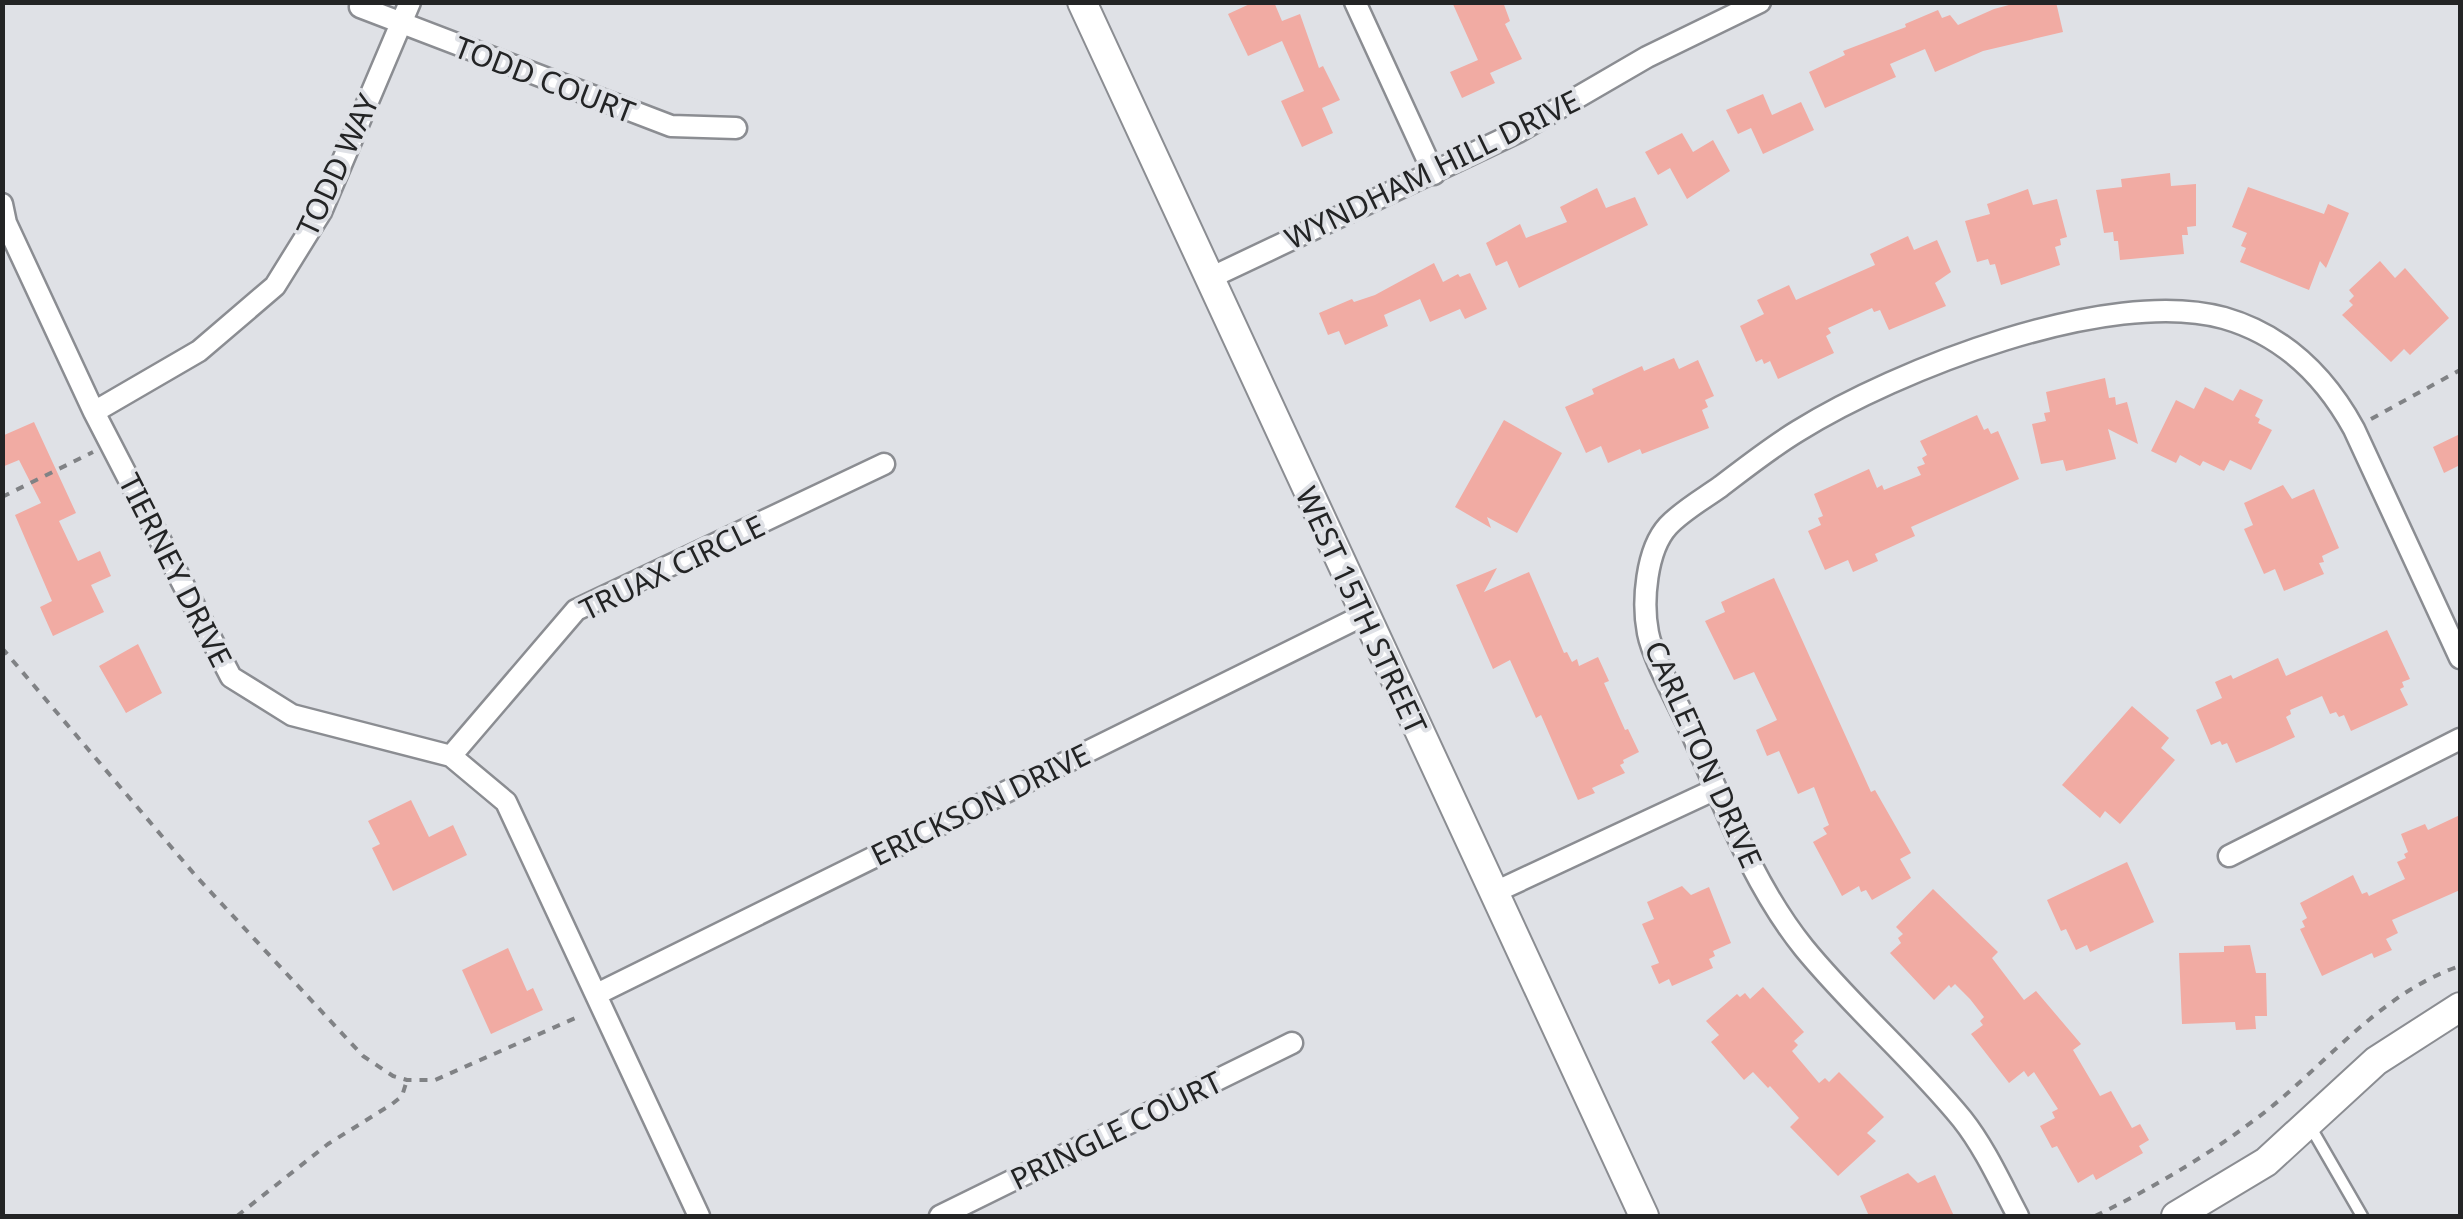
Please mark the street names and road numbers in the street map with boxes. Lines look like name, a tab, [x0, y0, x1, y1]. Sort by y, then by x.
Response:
street label: TODD COURT	[449, 26, 641, 132]
street label: WYNDHAM HILL DRIVE	[1278, 80, 1586, 258]
street label: TODD WAY	[286, 87, 388, 243]
street label: TIERNEY DRIVE	[110, 466, 242, 674]
street label: WEST 15TH STREET	[1287, 480, 1437, 741]
street label: TRUAX CIRCLE	[573, 505, 771, 629]
street label: CARLETON DRIVE	[1636, 634, 1772, 874]
street label: ERICKSON DRIVE	[864, 733, 1096, 875]
street label: PRINGLE COURT	[1003, 1061, 1229, 1199]

